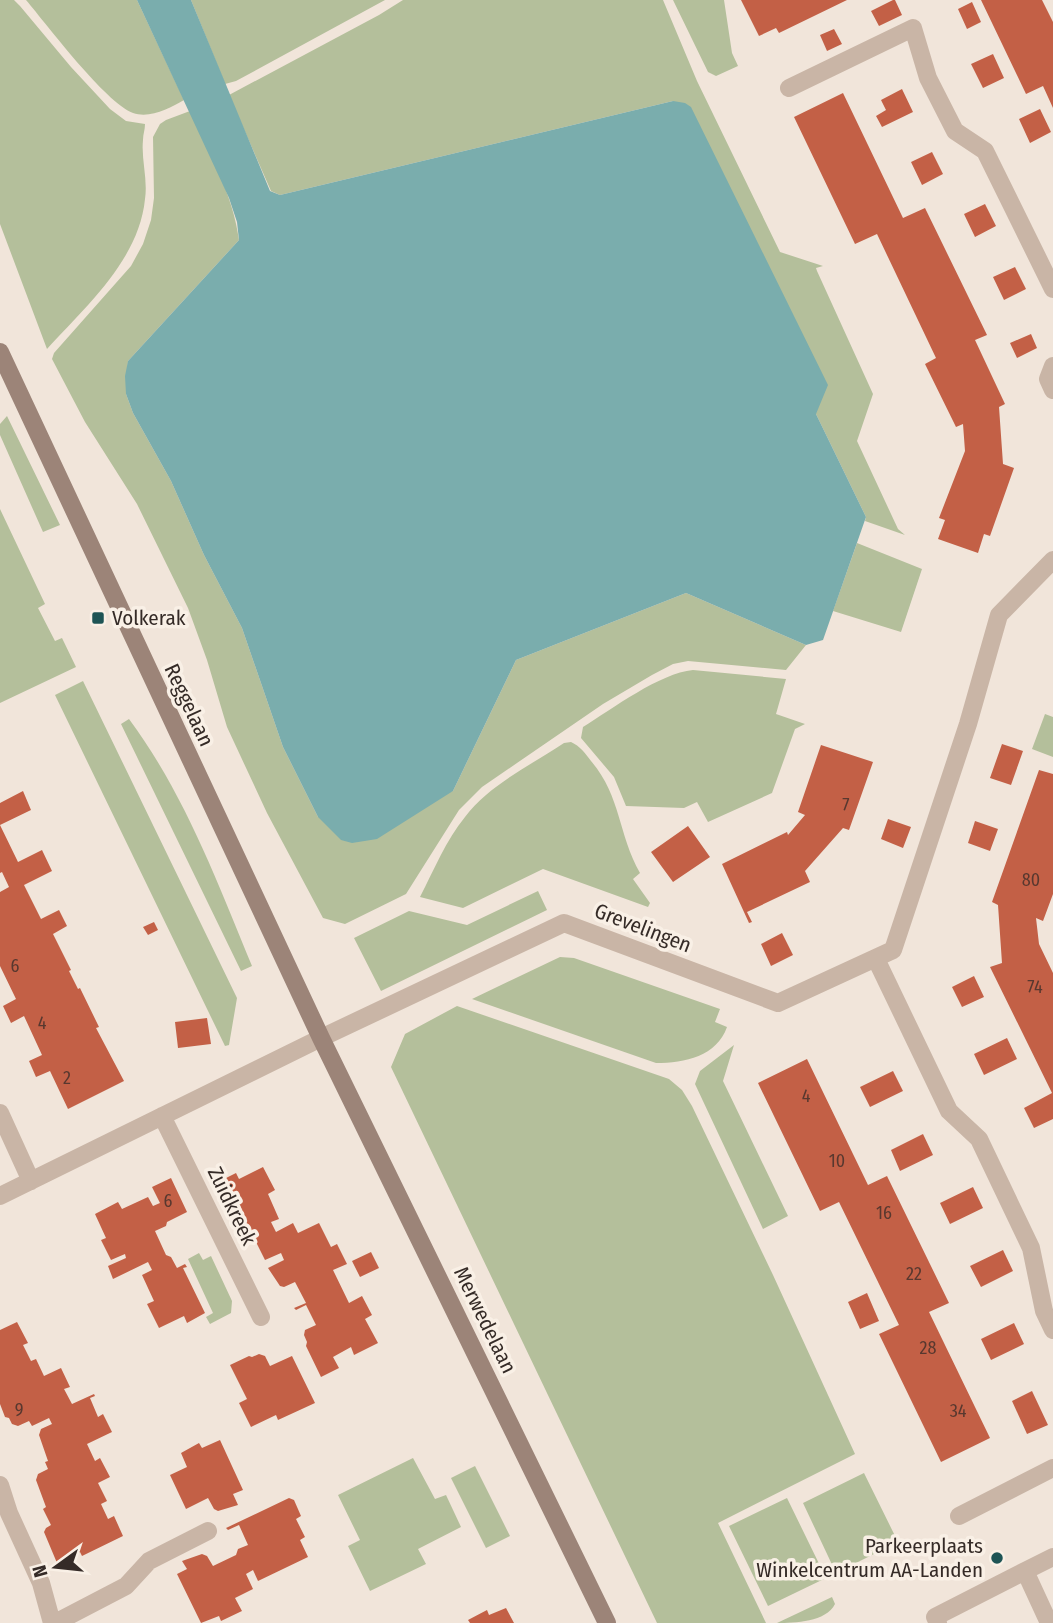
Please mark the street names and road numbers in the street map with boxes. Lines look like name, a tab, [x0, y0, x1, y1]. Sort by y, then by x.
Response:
street label: Reggelaan	[159, 660, 219, 750]
street label: Grevelingen	[591, 898, 695, 958]
street label: Zuidkreek	[202, 1163, 262, 1250]
street label: Merwedelaan	[448, 1262, 522, 1378]

